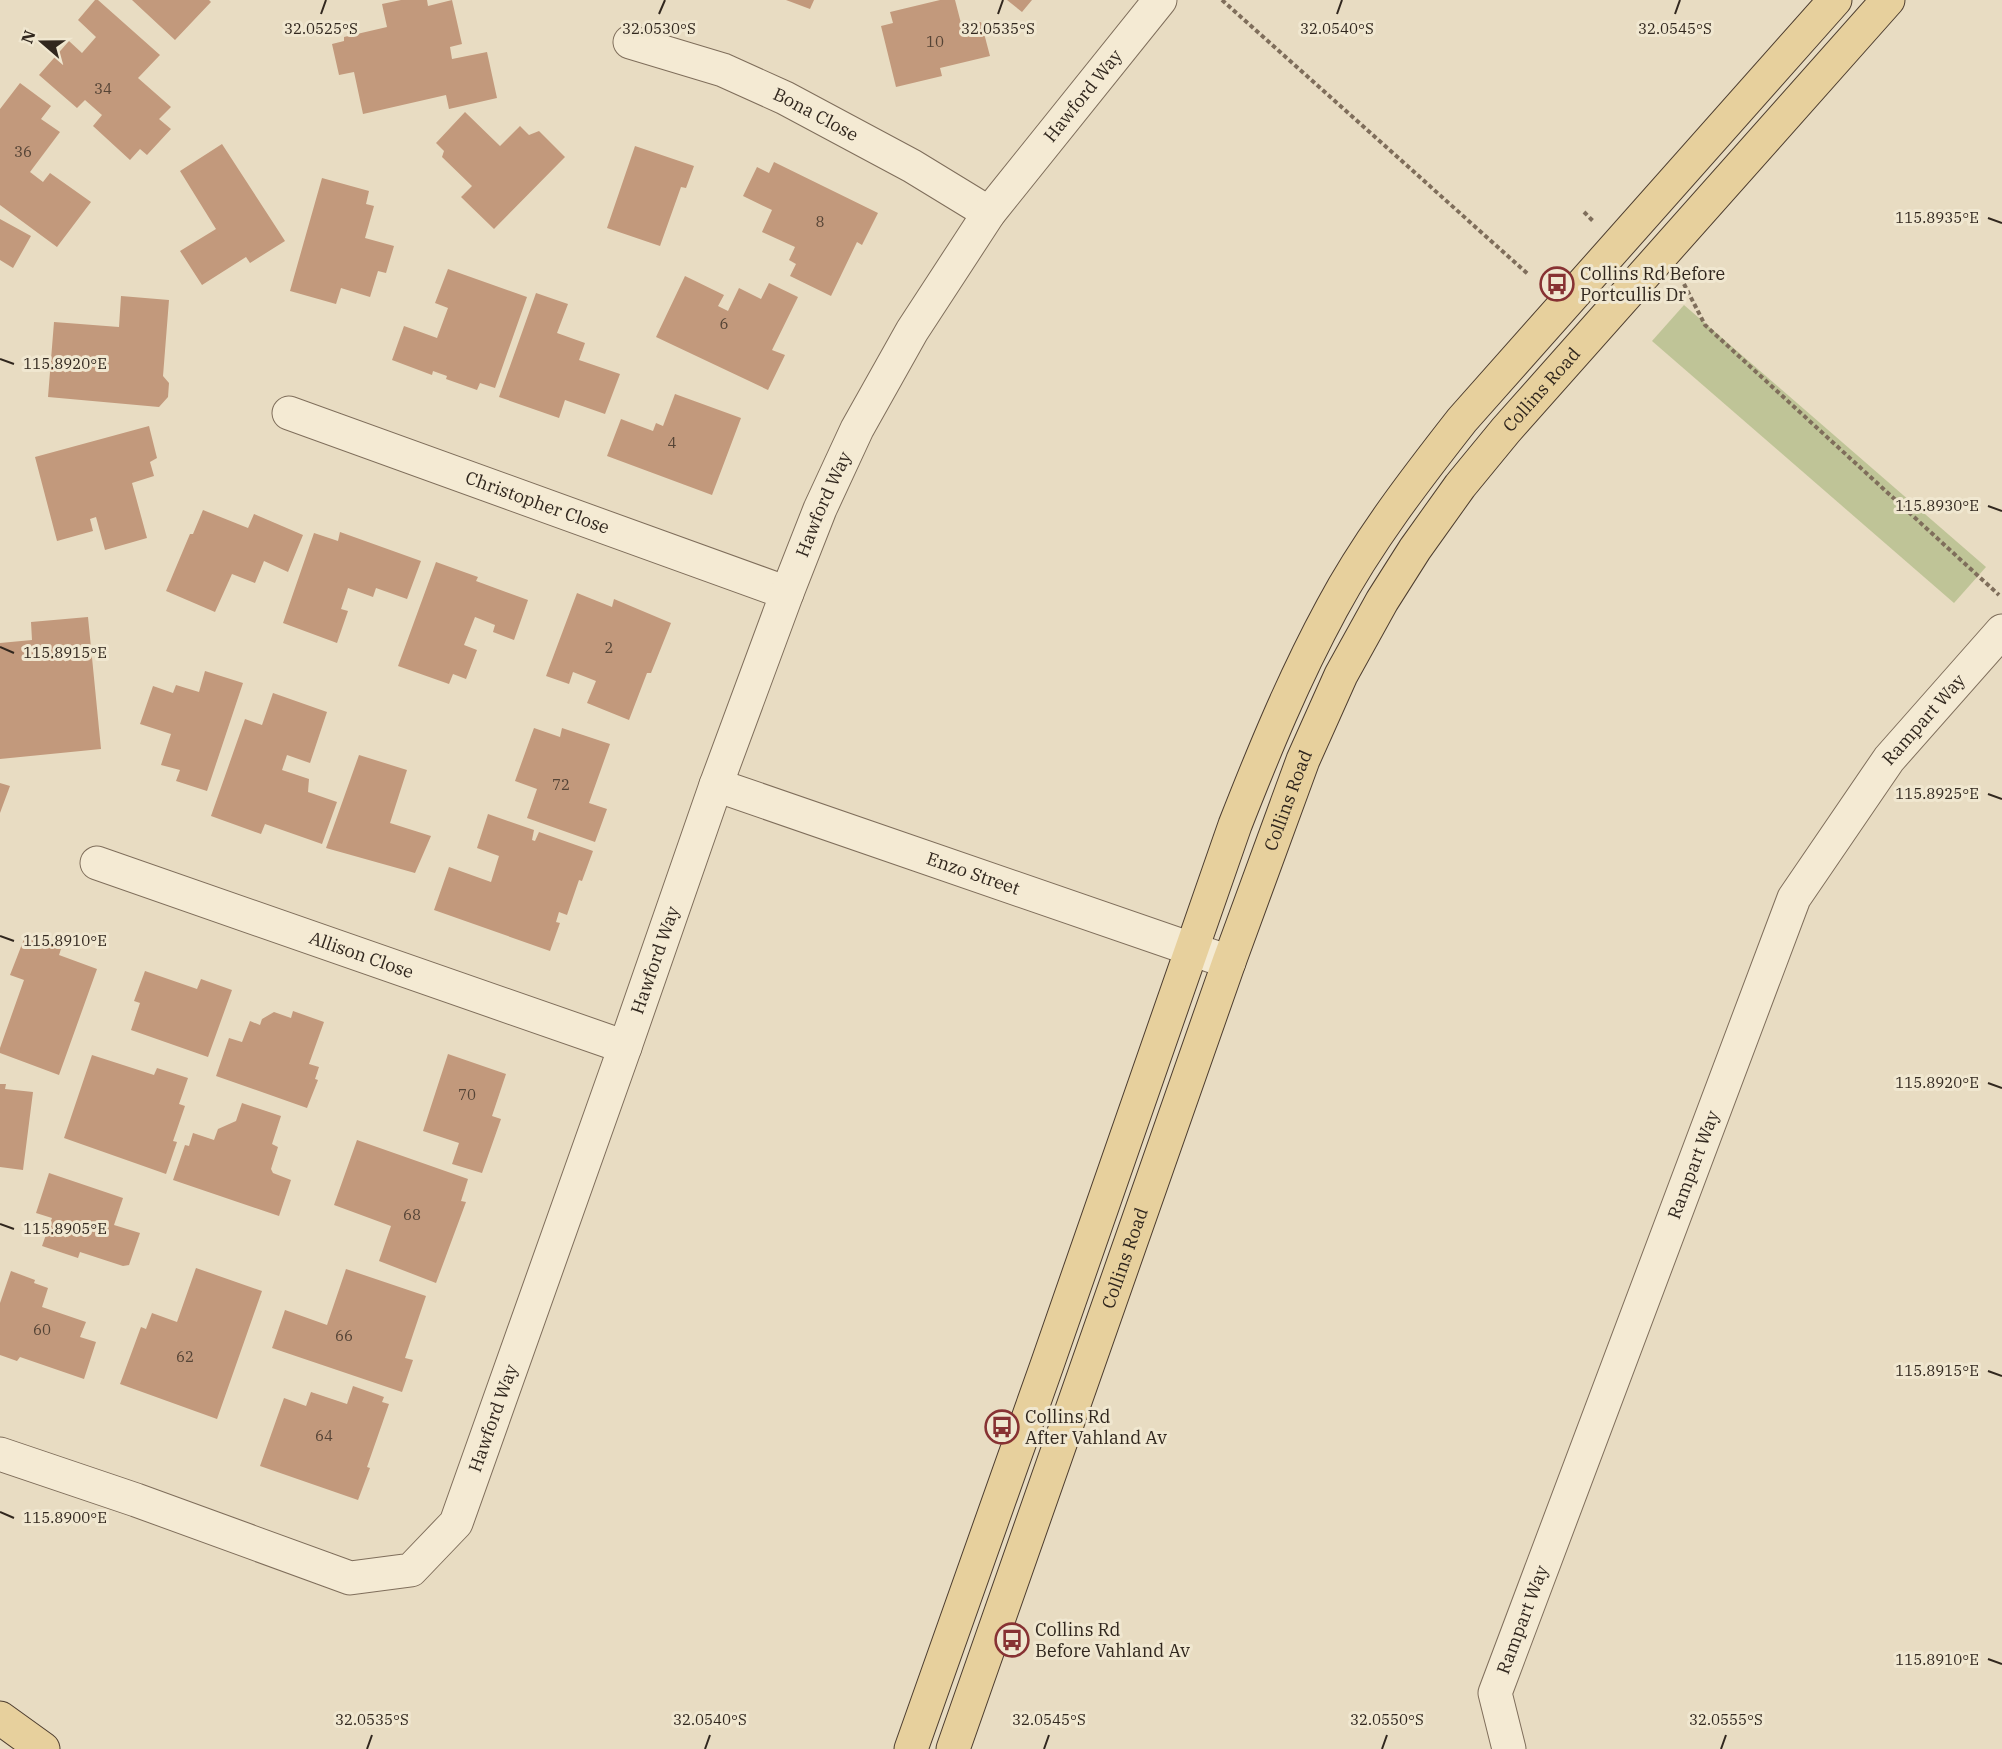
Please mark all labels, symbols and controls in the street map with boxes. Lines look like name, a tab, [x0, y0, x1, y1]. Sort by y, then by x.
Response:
north arrow	[12, 12, 72, 72]
text: 32.0525°S	[284, 19, 358, 38]
text: 32.0530°S	[622, 19, 696, 38]
text: 32.0535°S	[961, 19, 1035, 38]
text: 32.0540°S	[1300, 19, 1374, 38]
text: 32.0545°S	[1638, 19, 1712, 38]
text: N	[16, 28, 39, 46]
house number: 10	[926, 32, 944, 51]
street label: Hawford Way	[1038, 44, 1127, 147]
house number: 34	[94, 79, 112, 98]
street label: Bona Close	[770, 82, 863, 146]
house number: 36	[14, 142, 32, 161]
text: 115.8935°E	[1895, 208, 1979, 227]
house number: 8	[815, 212, 825, 231]
place label: Collins Rd Before Portcullis Dr	[1580, 262, 1725, 306]
bus stop icon: Collins Rd Before Portcullis Dr	[1539, 266, 1575, 302]
house number: 6	[719, 314, 729, 333]
street label: Collins Road	[1498, 342, 1585, 437]
text: 115.8920°E	[23, 354, 107, 373]
house number: 4	[667, 433, 677, 452]
street label: Hawford Way	[790, 447, 856, 560]
street label: Christopher Close	[462, 466, 613, 539]
text: 115.8930°E	[1895, 496, 1979, 515]
house number: 2	[604, 638, 614, 657]
text: 115.8915°E	[23, 643, 107, 662]
street label: Rampart Way	[1877, 668, 1970, 770]
street label: Collins Road	[1259, 746, 1317, 854]
house number: 72	[552, 775, 570, 794]
text: 115.8925°E	[1895, 784, 1979, 803]
street label: Enzo Street	[924, 847, 1023, 900]
street label: Hawford Way	[625, 903, 684, 1017]
street label: Allison Close	[306, 926, 417, 983]
text: 115.8910°E	[23, 931, 107, 950]
text: 115.8920°E	[1895, 1073, 1979, 1092]
house number: 70	[458, 1085, 476, 1104]
street label: Rampart Way	[1662, 1107, 1724, 1222]
street label: Collins Road	[1096, 1204, 1153, 1312]
house number: 68	[403, 1205, 421, 1224]
text: 115.8905°E	[23, 1219, 107, 1238]
house number: 60	[33, 1320, 51, 1339]
house number: 66	[335, 1326, 353, 1345]
house number: 62	[176, 1347, 194, 1366]
street label: Hawford Way	[463, 1361, 523, 1475]
text: 115.8915°E	[1895, 1361, 1979, 1380]
place label: Collins Rd After Vahland Av	[1025, 1405, 1167, 1449]
bus stop icon: Collins Rd After Vahland Av	[984, 1409, 1020, 1445]
house number: 64	[315, 1426, 333, 1445]
text: 115.8900°E	[23, 1508, 107, 1527]
street label: Rampart Way	[1491, 1562, 1553, 1677]
place label: Collins Rd Before Vahland Av	[1035, 1618, 1190, 1662]
bus stop icon: Collins Rd Before Vahland Av	[994, 1622, 1030, 1658]
text: 115.8910°E	[1895, 1650, 1979, 1669]
text: 32.0535°S	[335, 1710, 409, 1729]
text: 32.0540°S	[673, 1710, 747, 1729]
text: 32.0545°S	[1012, 1710, 1086, 1729]
text: 32.0550°S	[1350, 1710, 1424, 1729]
text: 32.0555°S	[1689, 1710, 1763, 1729]

